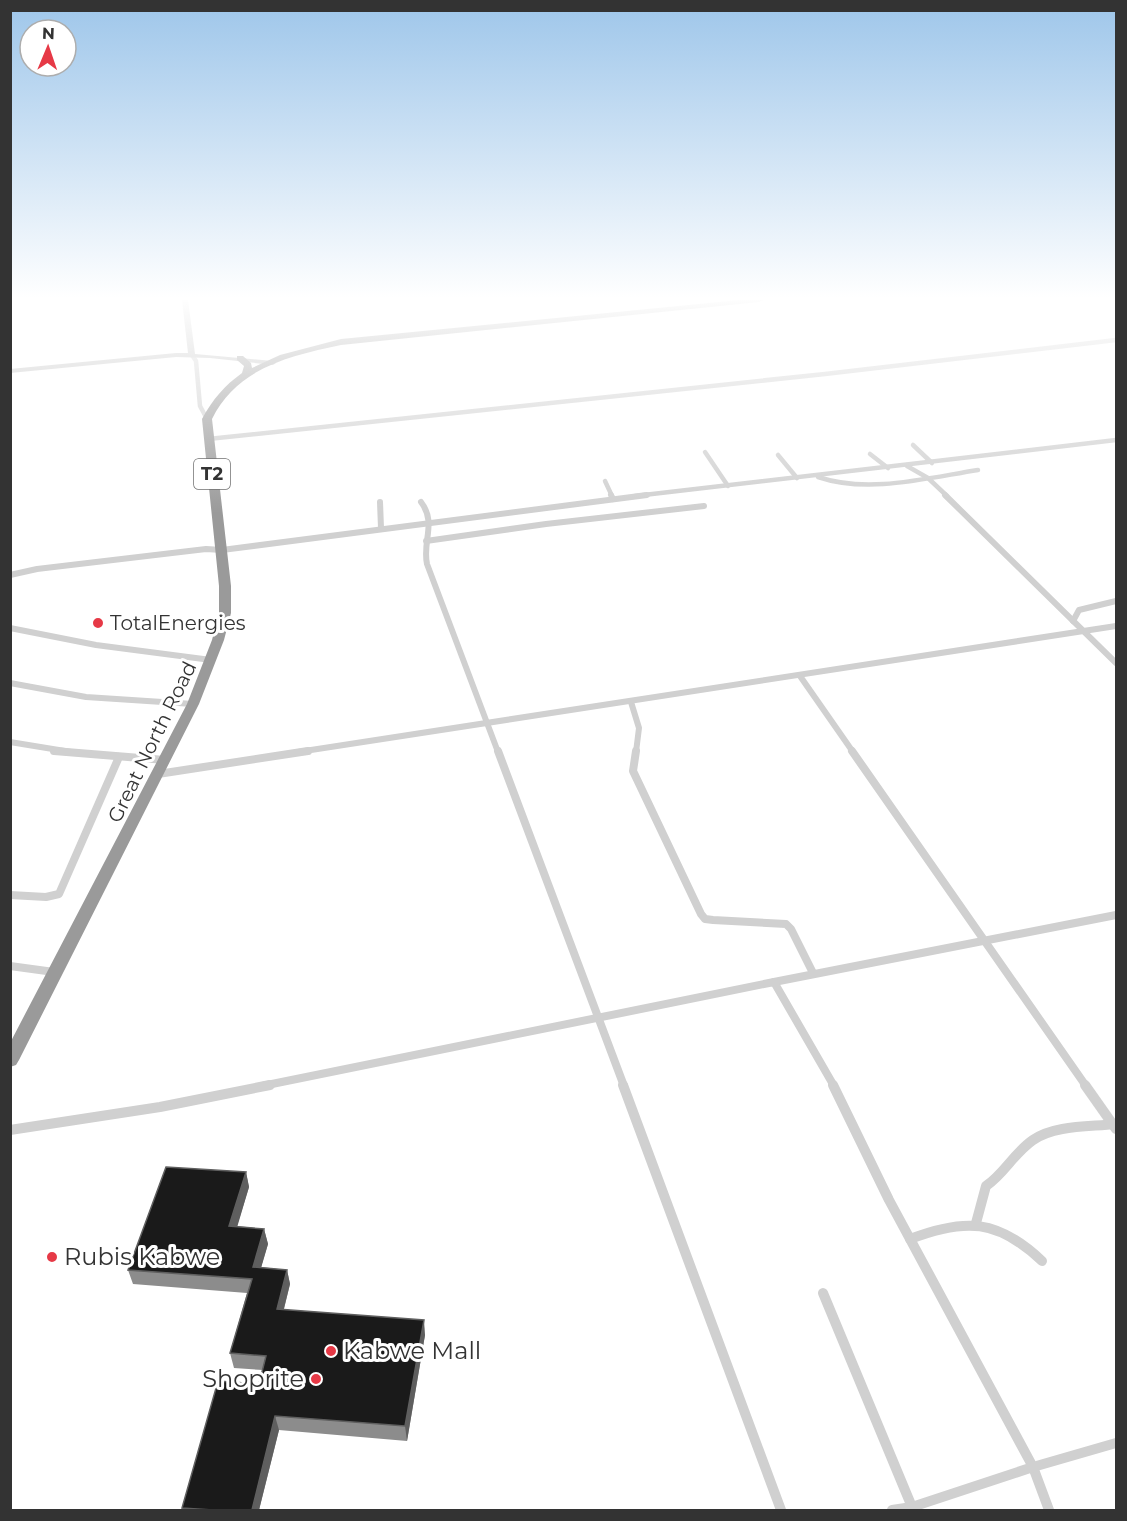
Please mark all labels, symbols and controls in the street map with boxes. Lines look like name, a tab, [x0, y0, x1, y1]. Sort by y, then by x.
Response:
north arrow	[18, 18, 78, 78]
text: N	[42, 24, 55, 43]
road number: T2	[194, 459, 230, 489]
place label: TotalEnergies	[110, 611, 246, 635]
marker: TotalEnergies	[91, 616, 105, 630]
street label: Great North Road	[103, 657, 201, 827]
place label: Rubis Kabwe	[64, 1242, 220, 1271]
marker: Rubis Kabwe	[45, 1250, 59, 1264]
place label: Kabwe Mall	[343, 1336, 481, 1365]
marker: Kabwe Mall	[324, 1344, 338, 1358]
place label: Shoprite	[202, 1364, 304, 1393]
marker: Shoprite	[309, 1372, 323, 1386]

